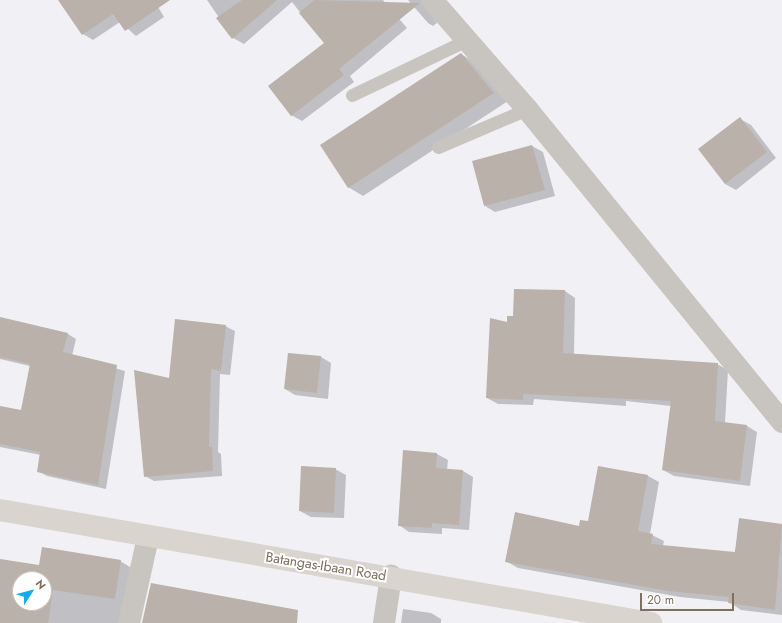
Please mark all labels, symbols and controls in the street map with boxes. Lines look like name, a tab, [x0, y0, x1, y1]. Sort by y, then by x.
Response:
street label: Batangas-Ibaan Road	[264, 548, 388, 584]
north arrow	[12, 571, 52, 611]
text: N	[32, 576, 50, 593]
scale bar	[642, 585, 736, 611]
text: 20 m	[647, 591, 674, 609]

